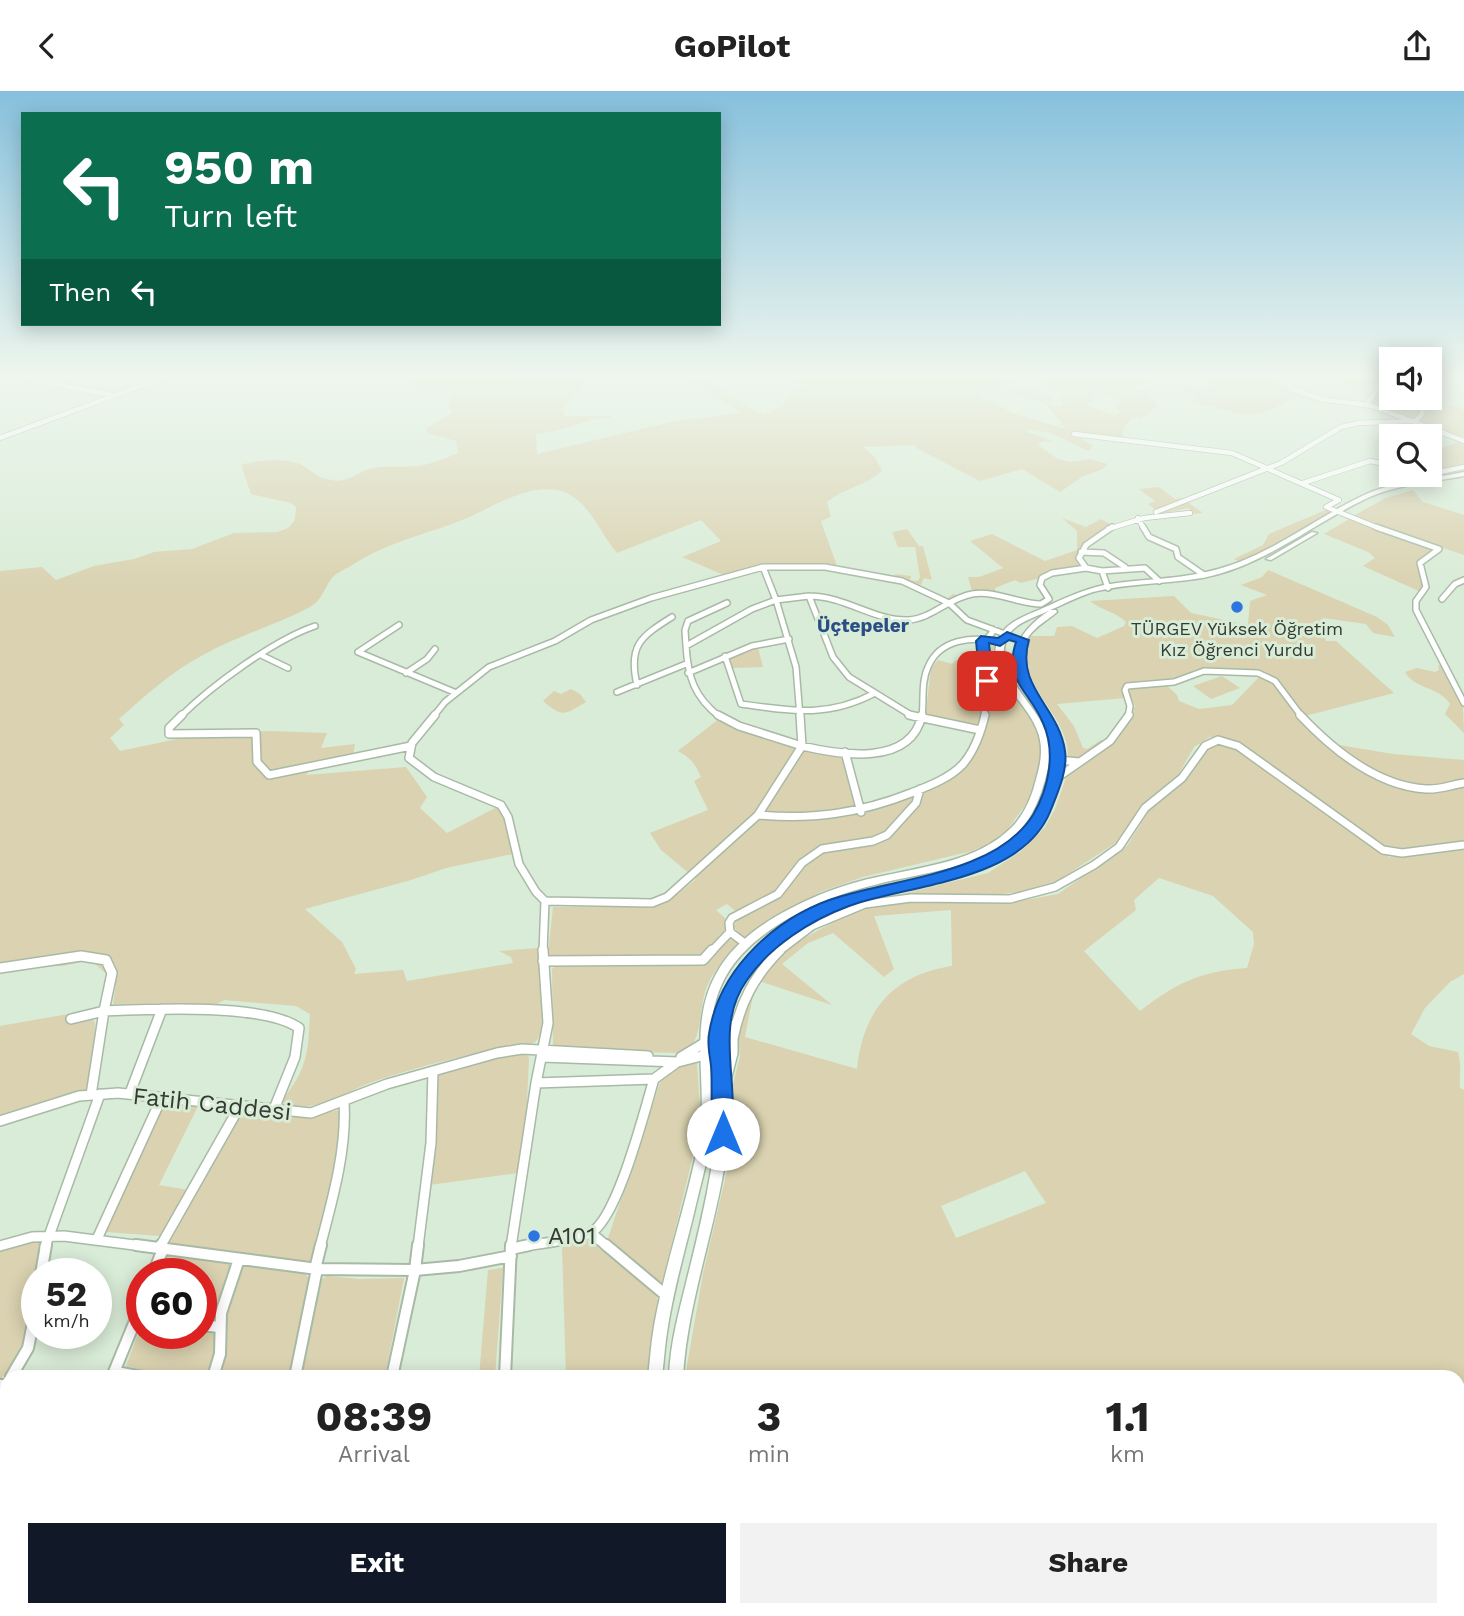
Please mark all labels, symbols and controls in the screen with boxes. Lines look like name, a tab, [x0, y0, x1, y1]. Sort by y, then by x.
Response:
icon: back	[28, 27, 66, 65]
text: GoPilot	[674, 27, 790, 65]
icon: share	[1398, 27, 1436, 65]
text: 950 m	[164, 138, 314, 196]
icon: left	[49, 140, 140, 231]
text: Turn left	[164, 197, 297, 235]
icon: left	[125, 273, 163, 311]
text: Then	[49, 277, 111, 307]
map controls	[1379, 347, 1442, 487]
button: sound	[1379, 347, 1442, 410]
button: search	[1379, 424, 1442, 487]
marker: TÜRGEV Yüksek Öğretim Kız Öğrenci Yurdu	[1229, 599, 1245, 615]
district label: Üçtepeler	[817, 614, 910, 637]
place label: TÜRGEV Yüksek Öğretim Kız Öğrenci Yurdu	[1131, 618, 1343, 660]
pin	[957, 651, 1017, 711]
icon: arrive	[968, 662, 1006, 700]
street label: Fatih Caddesi	[131, 1082, 293, 1126]
position arrow	[686, 1097, 760, 1171]
place label: A101	[548, 1222, 596, 1250]
marker: A101	[526, 1228, 542, 1244]
speed limit sign: 60	[126, 1258, 217, 1349]
text: 52	[46, 1273, 87, 1315]
text: km/h	[43, 1310, 90, 1331]
text: 08:39	[315, 1392, 432, 1441]
text: 3	[756, 1392, 781, 1441]
text: 1.1	[1105, 1392, 1150, 1441]
text: Arrival	[338, 1441, 410, 1468]
text: min	[748, 1441, 790, 1468]
text: km	[1110, 1441, 1145, 1468]
button: Exit	[28, 1523, 726, 1603]
button: Share	[740, 1523, 1437, 1603]

